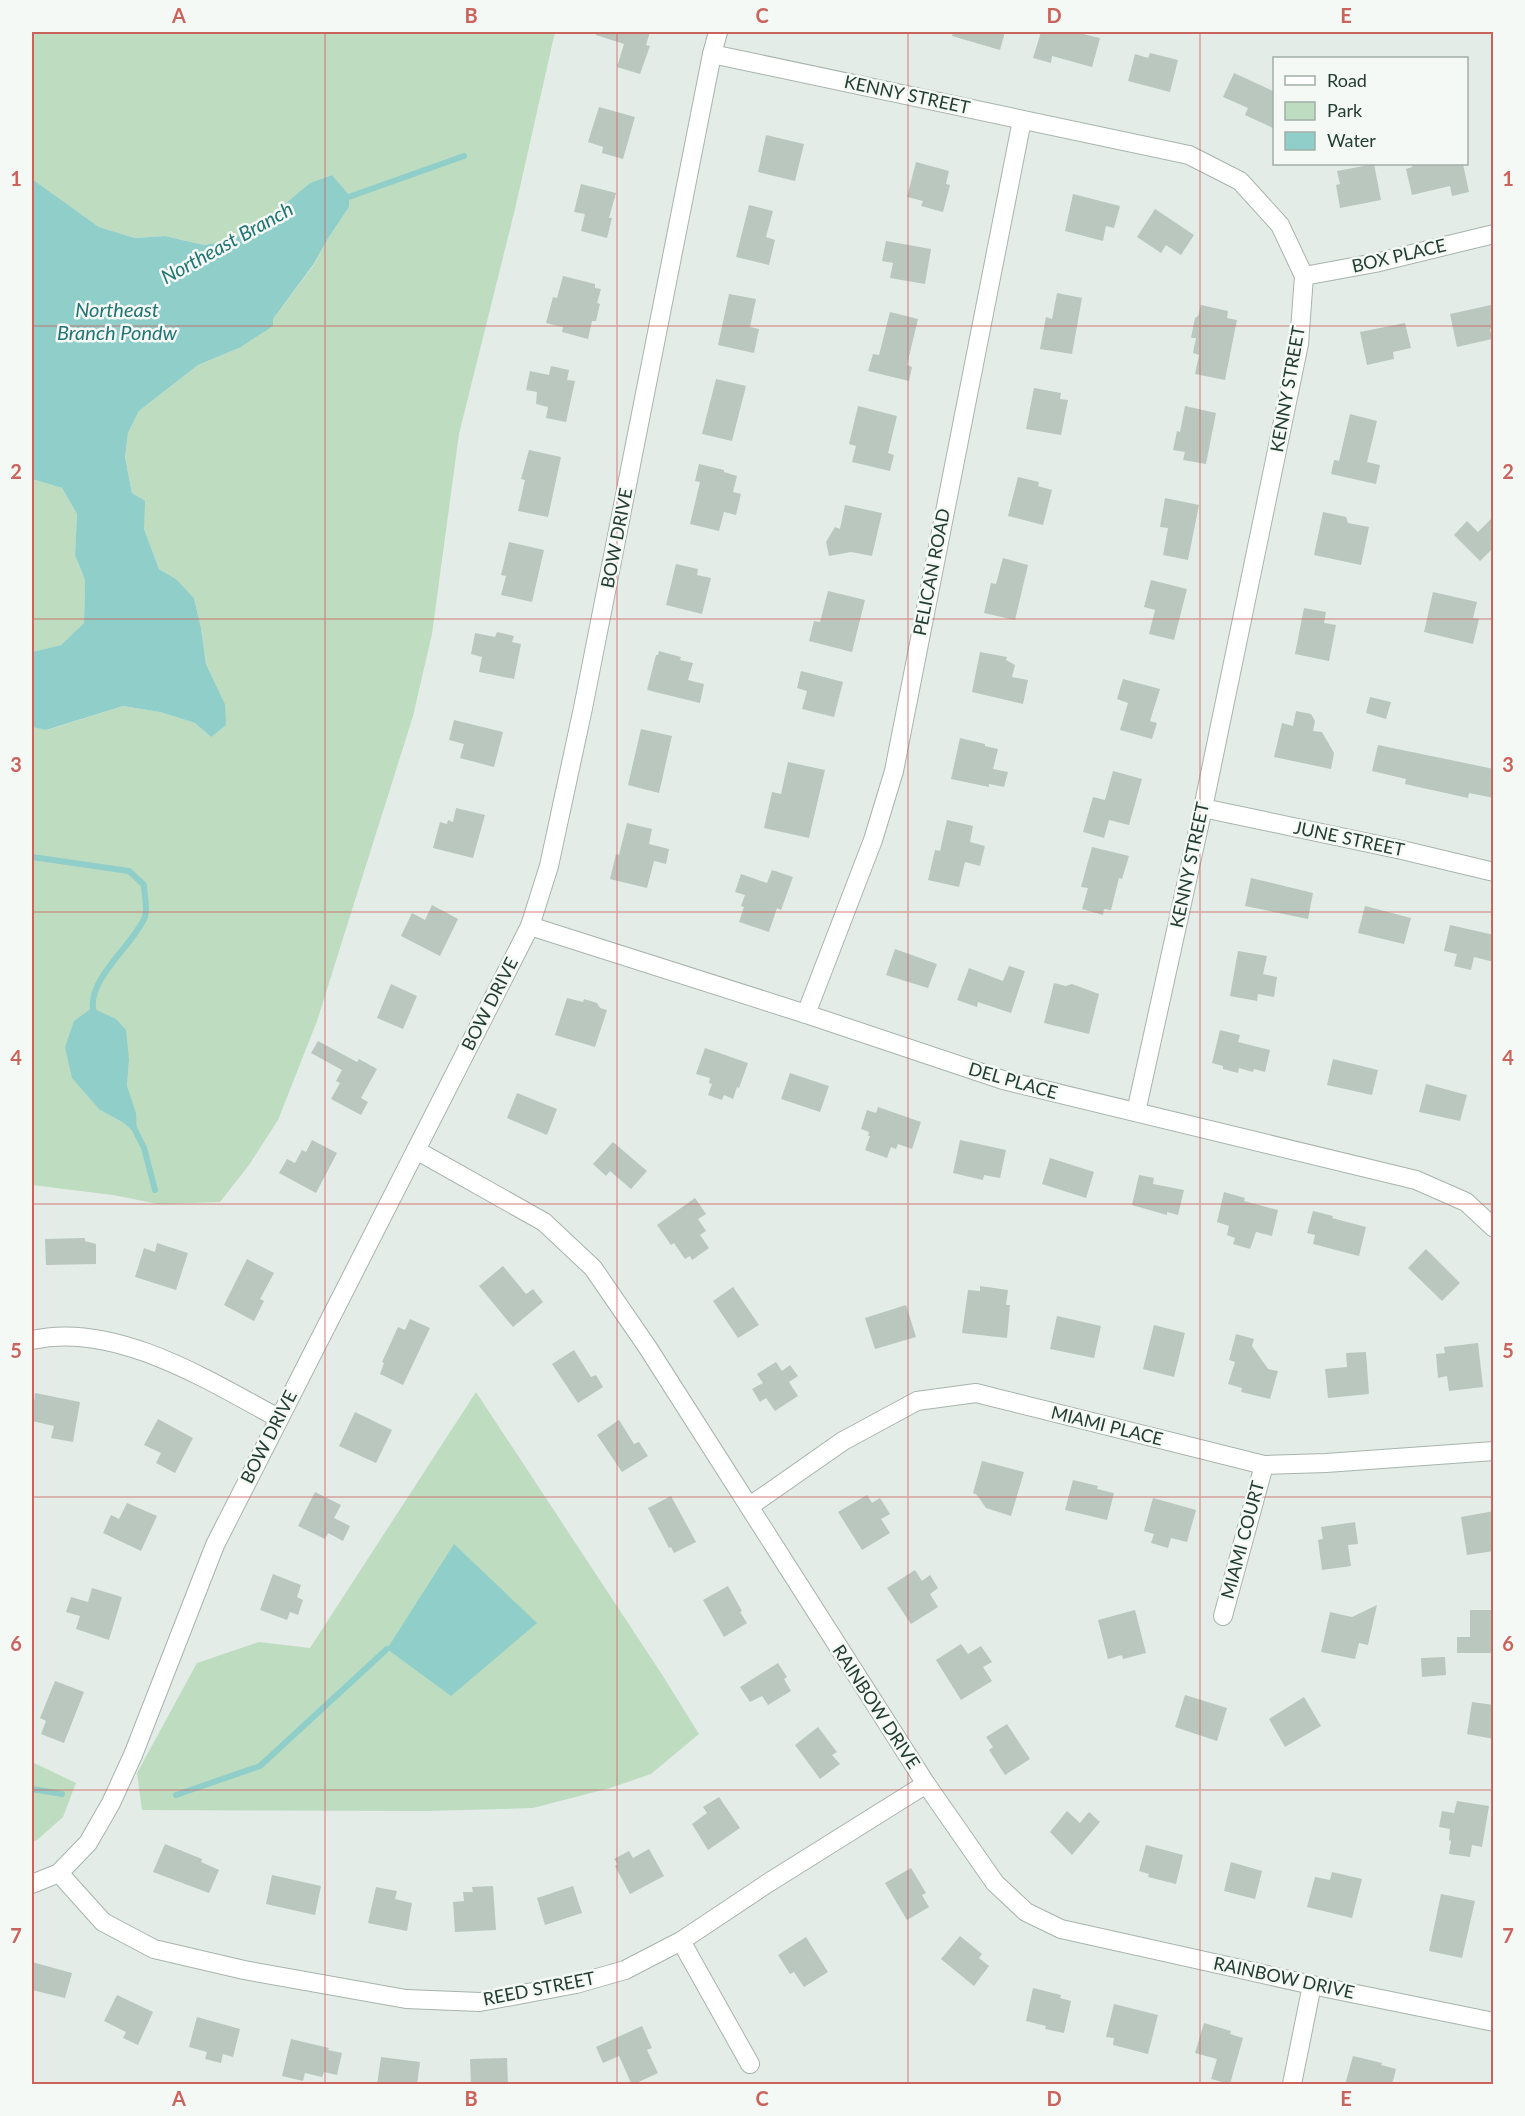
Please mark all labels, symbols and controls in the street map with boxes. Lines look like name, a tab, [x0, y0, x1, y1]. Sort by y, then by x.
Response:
text: A	[171, 3, 186, 27]
text: B	[464, 3, 478, 27]
text: C	[755, 3, 769, 27]
text: D	[1046, 3, 1062, 27]
text: E	[1340, 3, 1352, 27]
legend	[1273, 57, 1468, 165]
text: Road	[1327, 69, 1367, 91]
street label: KENNY STREET	[842, 70, 972, 118]
text: Park	[1327, 99, 1363, 121]
text: Water	[1327, 129, 1376, 151]
text: 1	[10, 166, 22, 190]
text: 1	[1502, 166, 1514, 190]
water label: Northeast Branch	[156, 196, 297, 288]
street label: BOX PLACE	[1349, 233, 1448, 277]
water label: Northeast Branch Pondw	[57, 297, 178, 344]
street label: KENNY STREET	[1265, 324, 1309, 454]
text: 2	[10, 459, 22, 483]
text: 2	[1502, 459, 1514, 483]
street label: BOW DRIVE	[596, 486, 636, 590]
street label: PELICAN ROAD	[908, 506, 954, 637]
text: 3	[10, 752, 22, 776]
text: 3	[1502, 752, 1514, 776]
street label: KENNY STREET	[1165, 800, 1213, 930]
street label: JUNE STREET	[1292, 816, 1407, 861]
street label: BOW DRIVE	[456, 953, 522, 1054]
text: 4	[10, 1045, 22, 1069]
text: 4	[1502, 1045, 1514, 1069]
street label: DEL PLACE	[966, 1057, 1060, 1103]
text: 5	[10, 1338, 22, 1362]
text: 5	[1502, 1338, 1514, 1362]
street label: BOW DRIVE	[235, 1386, 301, 1487]
street label: MIAMI PLACE	[1049, 1400, 1166, 1450]
street label: MIAMI COURT	[1216, 1478, 1268, 1601]
text: 6	[10, 1631, 22, 1655]
text: 6	[1502, 1631, 1514, 1655]
street label: RAINBOW DRIVE	[828, 1640, 925, 1773]
text: 7	[10, 1923, 22, 1947]
text: 7	[1502, 1923, 1514, 1947]
street label: RAINBOW DRIVE	[1212, 1951, 1357, 2003]
street label: REED STREET	[481, 1966, 597, 2010]
text: A	[171, 2086, 186, 2110]
text: B	[464, 2086, 478, 2110]
text: C	[755, 2086, 769, 2110]
text: D	[1046, 2086, 1062, 2110]
text: E	[1340, 2086, 1352, 2110]

